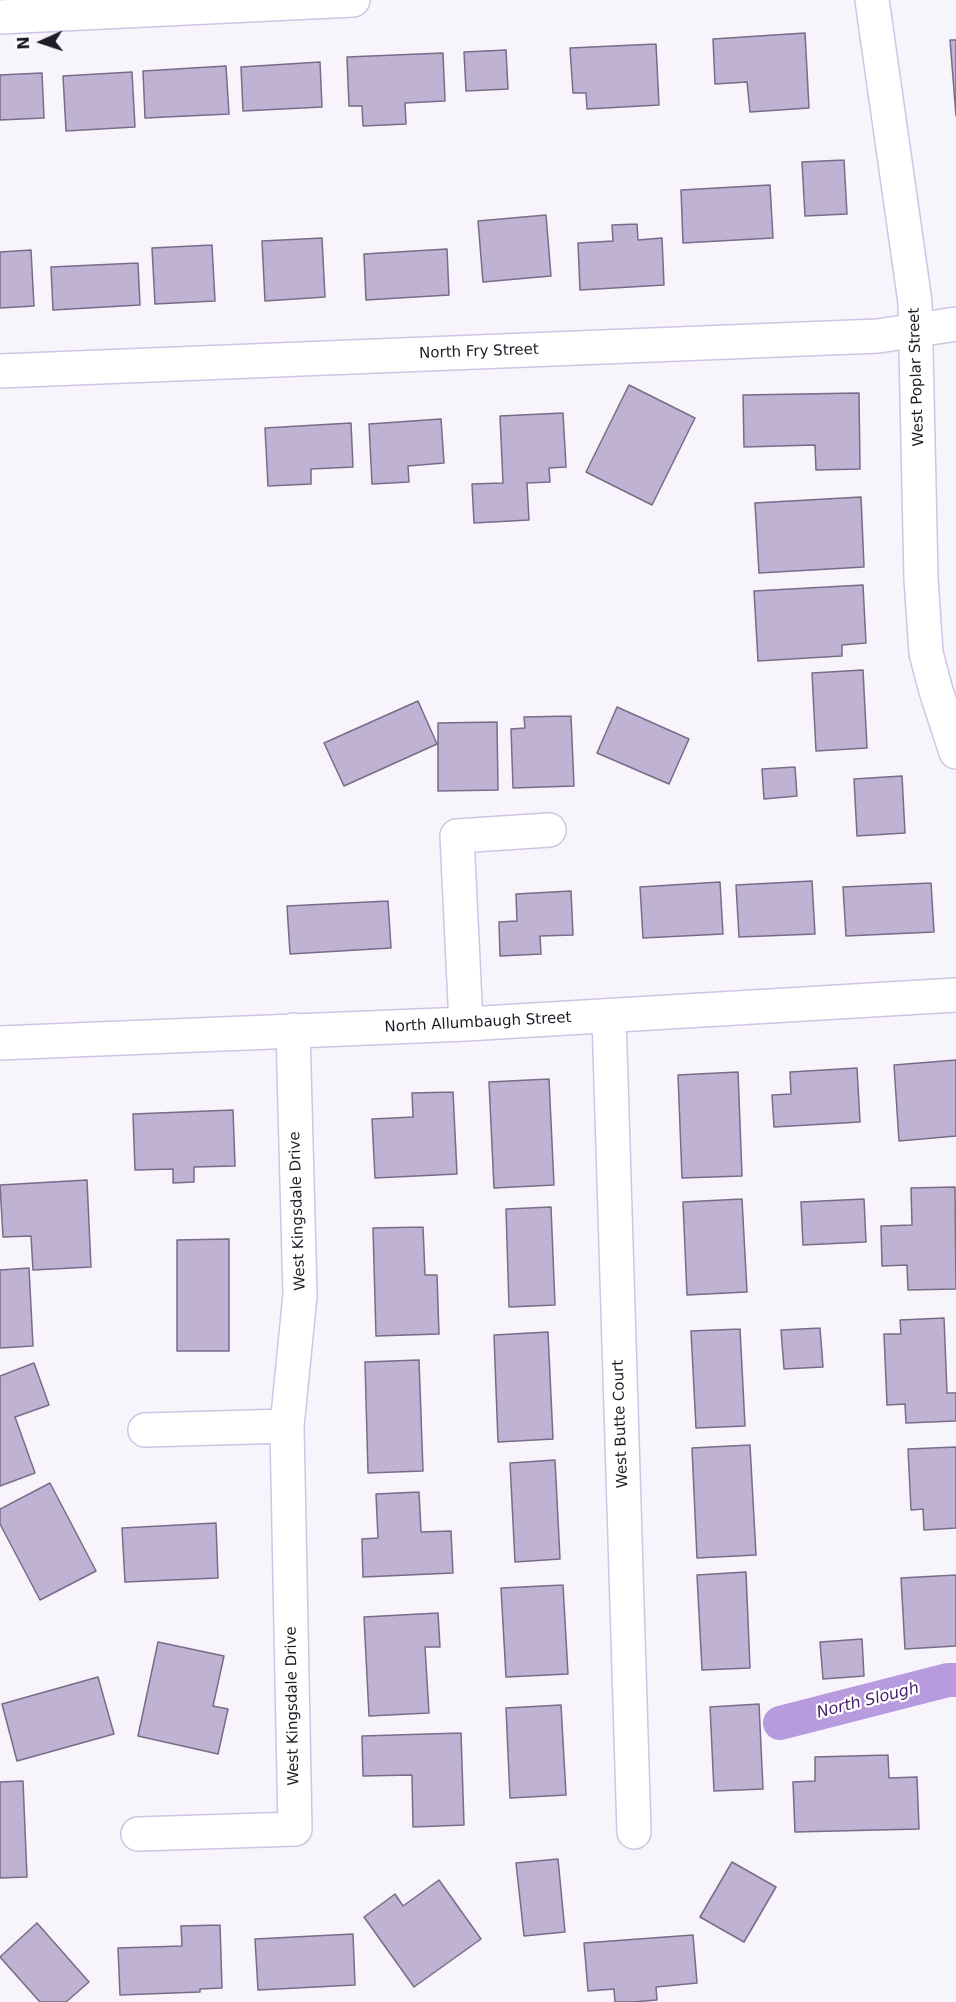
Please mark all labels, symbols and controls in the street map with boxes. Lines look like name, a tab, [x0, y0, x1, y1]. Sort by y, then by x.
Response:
north arrow	[12, 12, 72, 72]
text: N	[14, 36, 33, 50]
street label: West Poplar Street	[906, 307, 928, 447]
street label: North Fry Street	[419, 341, 539, 363]
street label: North Allumbaugh Street	[384, 1009, 572, 1037]
street label: West Kingsdale Drive	[286, 1131, 310, 1291]
street label: West Butte Court	[610, 1360, 632, 1488]
street label: West Kingsdale Drive	[283, 1626, 303, 1786]
water label: North Slough	[815, 1679, 921, 1723]

